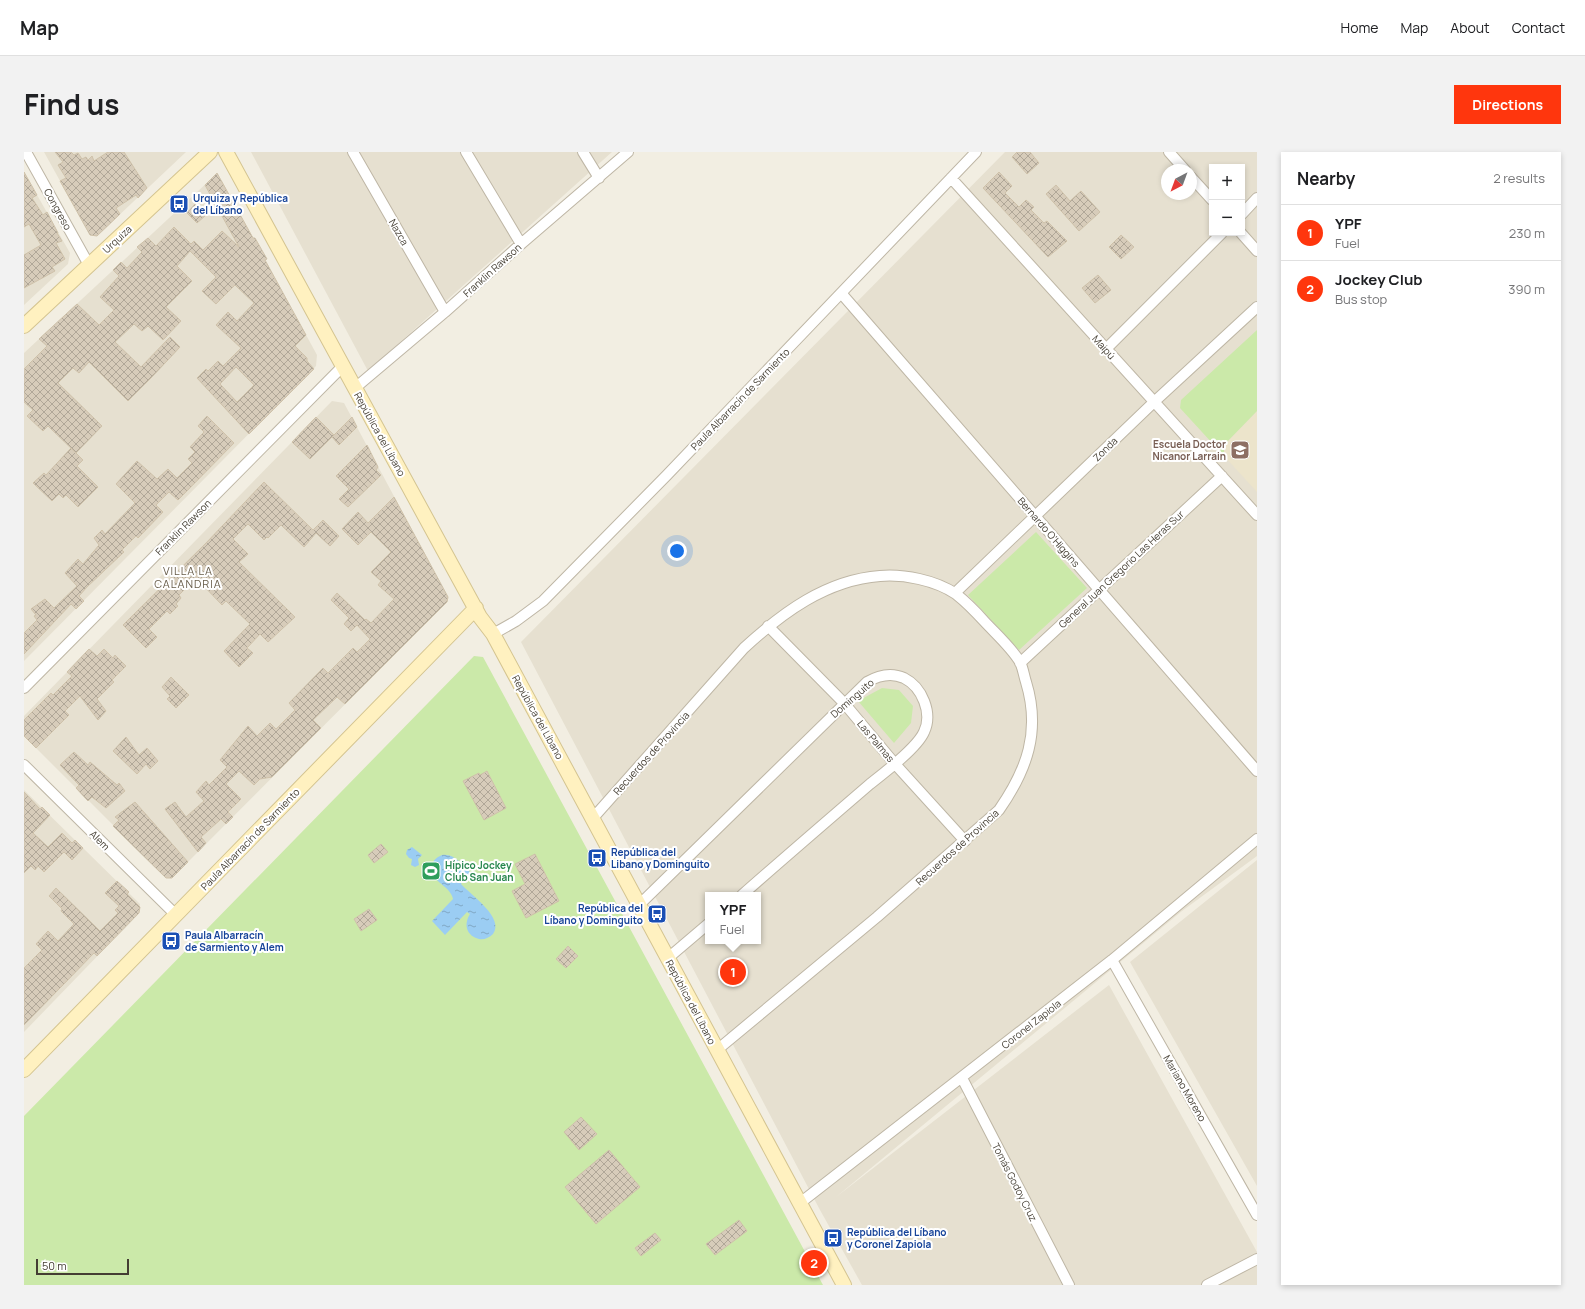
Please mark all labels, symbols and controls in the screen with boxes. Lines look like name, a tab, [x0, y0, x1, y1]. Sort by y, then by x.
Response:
text: Map	[20, 15, 59, 41]
text: Home	[1341, 18, 1378, 37]
text: Map	[1400, 18, 1428, 37]
text: About	[1450, 18, 1490, 37]
text: Contact	[1512, 18, 1565, 37]
text: Find us	[24, 85, 119, 123]
button: Directions	[1454, 85, 1561, 124]
north arrow	[1161, 164, 1197, 200]
map controls	[1209, 164, 1245, 236]
button: +	[1209, 164, 1245, 200]
text: Nearby	[1297, 167, 1355, 190]
text: 2 results	[1493, 169, 1545, 187]
street label: Congreso	[41, 186, 75, 232]
place label: Urquiza y República del Líbano	[193, 191, 288, 217]
bus stop icon: Urquiza y República del Líbano	[168, 193, 190, 215]
button: −	[1209, 200, 1245, 236]
text: YPF	[1335, 213, 1362, 234]
street label: Nazca	[386, 216, 412, 248]
street label: Urquiza	[99, 222, 135, 256]
text: 1	[1307, 224, 1313, 242]
text: 230 m	[1509, 224, 1545, 242]
text: Fuel	[1335, 234, 1360, 252]
street label: Franklin Rawson	[460, 240, 524, 300]
text: Jockey Club	[1335, 269, 1423, 290]
text: 2	[1306, 280, 1314, 298]
text: 390 m	[1508, 280, 1545, 298]
text: Bus stop	[1335, 290, 1387, 308]
street label: Maipú	[1089, 332, 1119, 362]
street label: Paula Albarracín de Sarmiento	[687, 345, 793, 453]
street label: República del Líbano	[351, 389, 409, 479]
street label: Zonda	[1090, 434, 1120, 464]
place label: Escuela Doctor Nicanor Larrain	[1152, 437, 1226, 463]
school or university icon: Escuela Doctor Nicanor Larrain	[1229, 439, 1251, 461]
street label: Bernardo O'Higgins	[1015, 494, 1083, 570]
street label: Franklin Rawson	[152, 496, 214, 558]
street label: General Juan Gregorio Las Heras Sur	[1055, 507, 1187, 631]
your location	[667, 541, 687, 561]
district label: VILLA LA CALANDRIA	[154, 563, 222, 591]
street label: República del Líbano	[509, 672, 567, 762]
street label: Dominguito	[827, 675, 877, 721]
street label: Recuerdos de Provincia	[610, 708, 692, 798]
street label: Las Palmas	[854, 717, 898, 765]
street label: Paula Albarracín de Sarmiento	[197, 785, 303, 893]
street label: Recuerdos de Provincia	[912, 806, 1002, 888]
street label: Alem	[87, 827, 113, 853]
place label: República del Libano y Dominguito	[611, 845, 710, 871]
bus stop icon: República del Libano y Dominguito	[586, 847, 608, 869]
place label: Hípico Jockey Club San Juan	[445, 858, 513, 884]
sports icon: Hípico Jockey Club San Juan	[420, 860, 442, 882]
popup	[705, 892, 761, 944]
text: YPF	[720, 899, 746, 920]
place label: República del Líbano y Dominguito	[544, 901, 643, 927]
bus stop icon: República del Líbano y Dominguito	[646, 903, 668, 925]
text: Fuel	[720, 920, 745, 938]
place label: Paula Albarracín de Sarmiento y Alem	[185, 928, 284, 954]
bus stop icon: Paula Albarracín de Sarmiento y Alem	[160, 930, 182, 952]
street label: República del Líbano	[663, 957, 719, 1047]
pin: 1	[720, 957, 746, 987]
street label: Coronel Zapiola	[998, 996, 1064, 1052]
street label: Mariano Moreno	[1160, 1052, 1210, 1124]
street label: Tomás Godoy Cruz	[989, 1140, 1041, 1224]
place label: República del Líbano y Coronel Zapiola	[847, 1225, 947, 1251]
bus stop icon: República del Líbano y Coronel Zapiola	[822, 1227, 844, 1249]
pin: 2	[801, 1248, 827, 1278]
scale bar	[36, 1257, 129, 1276]
text: 50 m	[42, 1258, 67, 1273]

